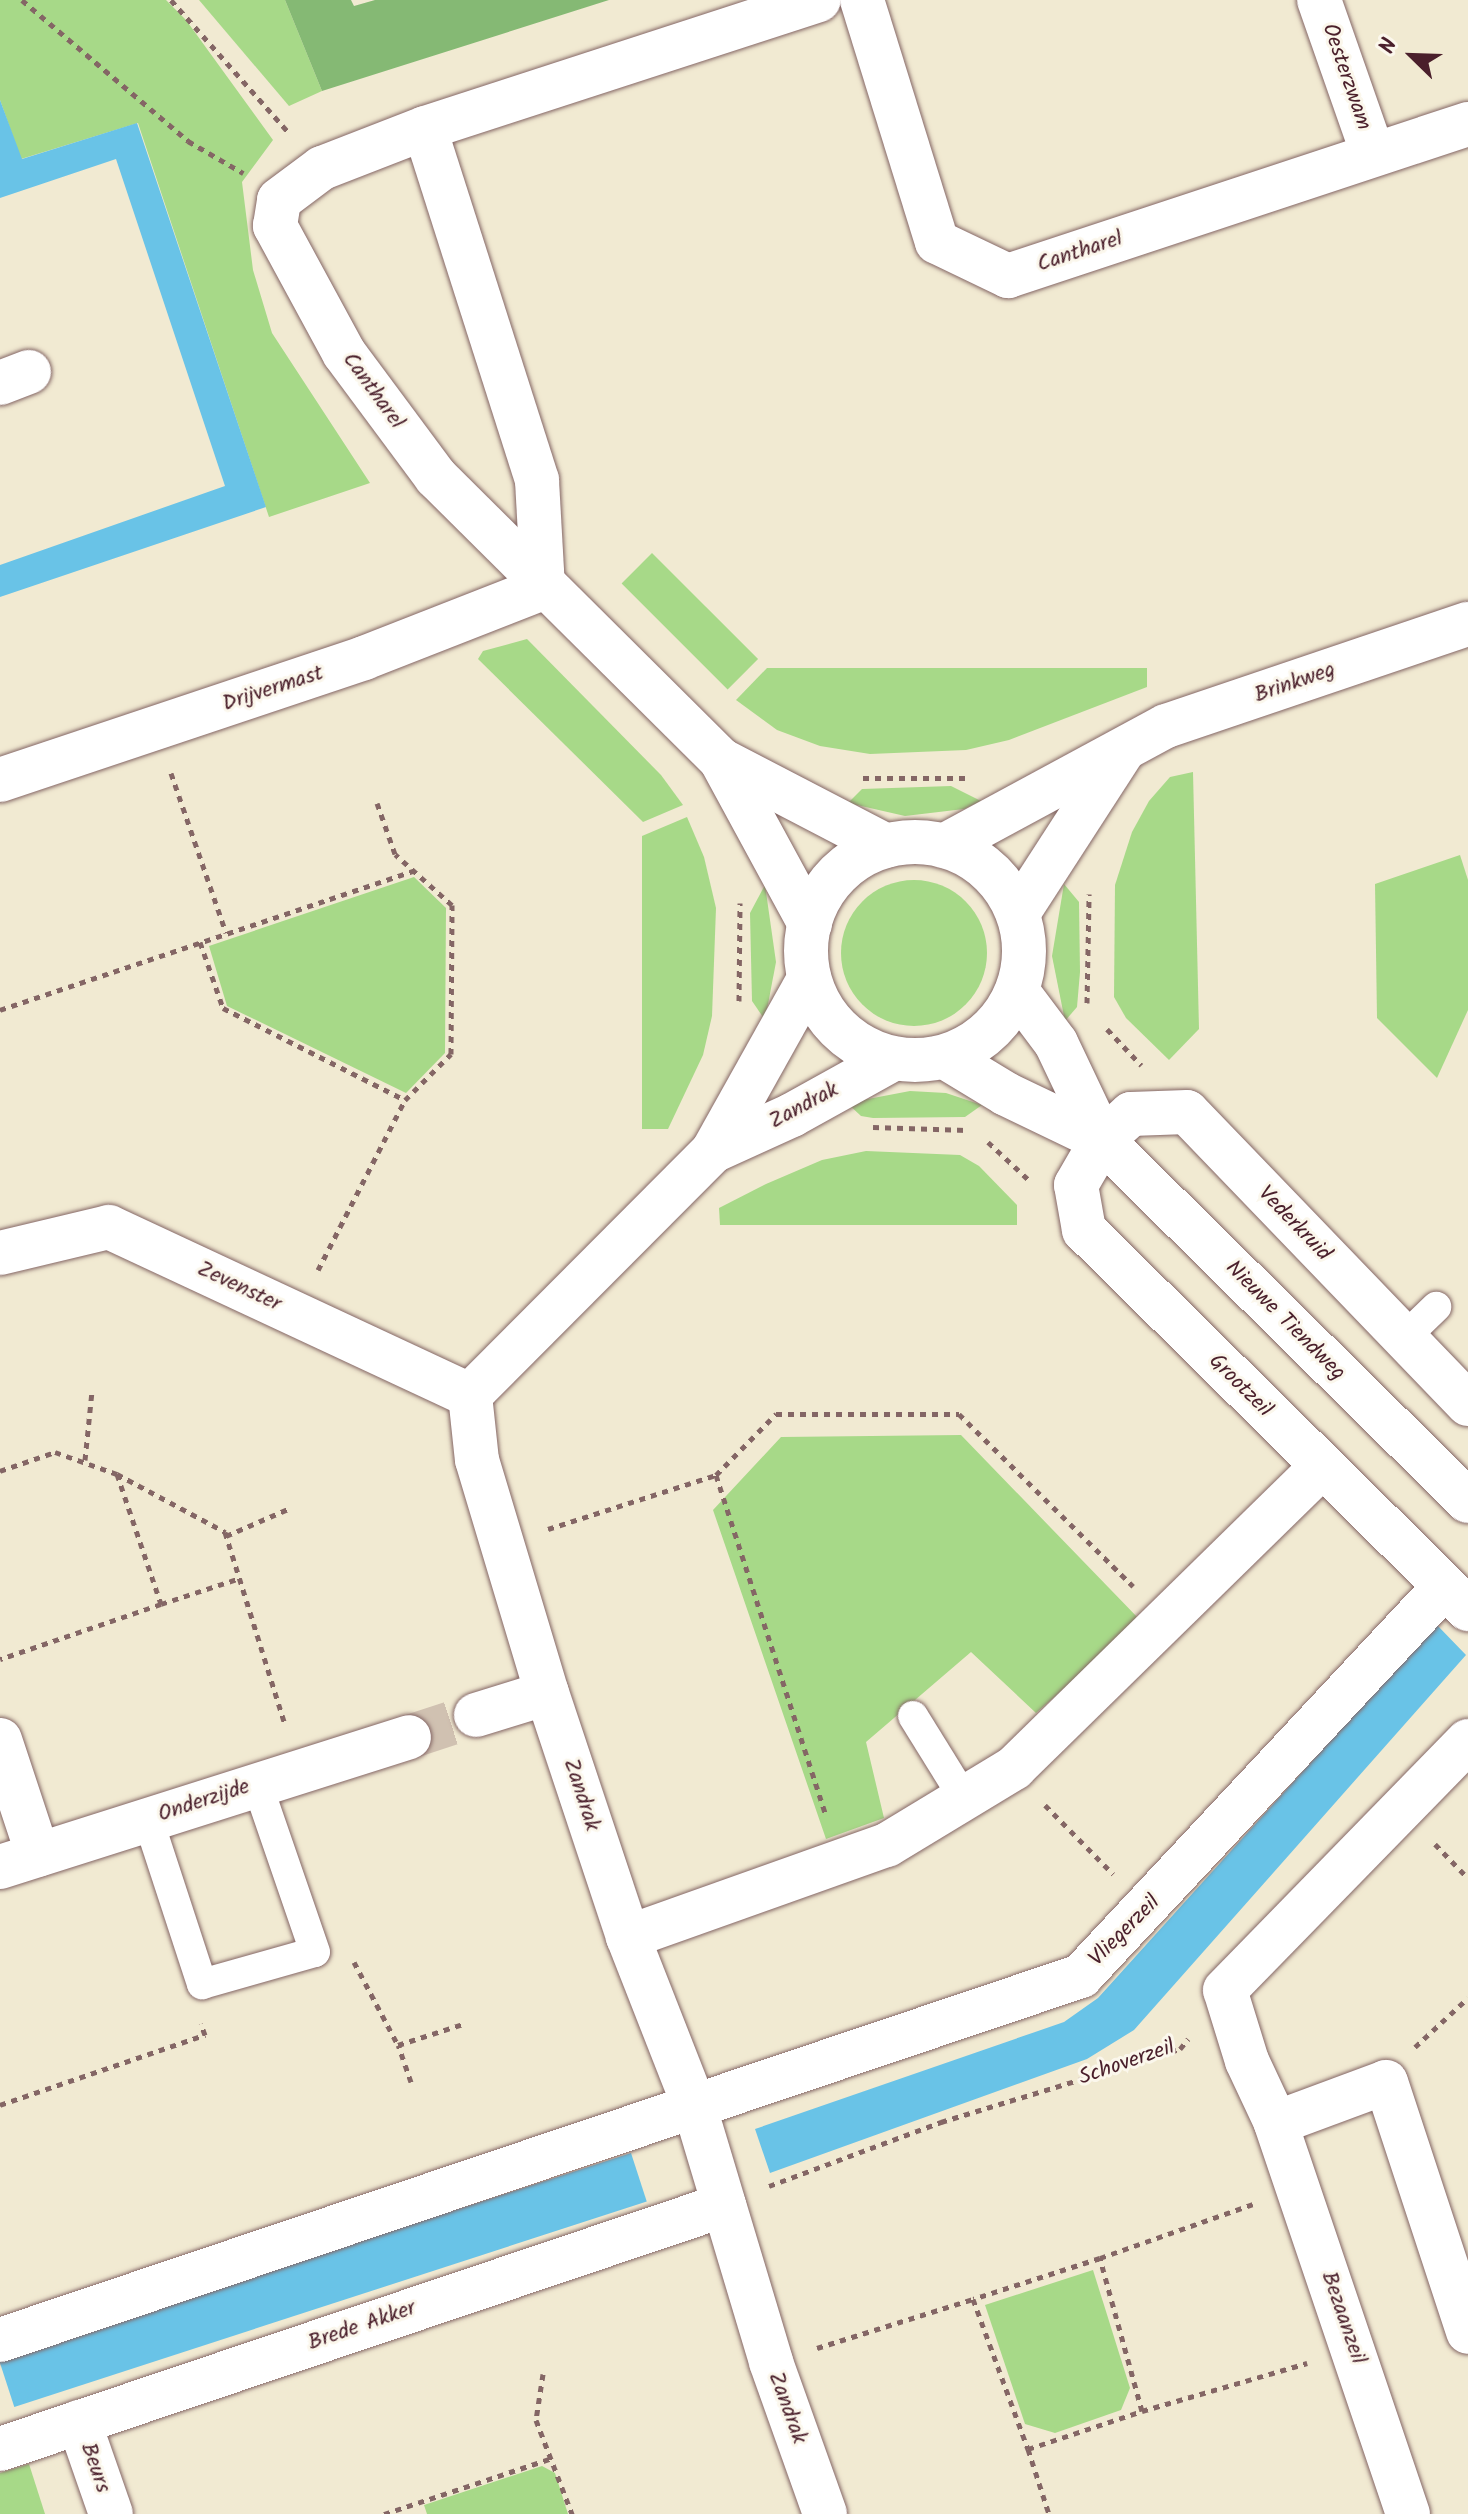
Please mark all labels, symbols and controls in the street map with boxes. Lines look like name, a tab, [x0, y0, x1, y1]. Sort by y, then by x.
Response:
north arrow	[1372, 16, 1452, 96]
street label: Oesterzwam	[1315, 20, 1377, 134]
text: N	[1371, 33, 1408, 60]
street label: Cantharel	[1034, 226, 1126, 278]
street label: Cantharel	[336, 347, 410, 435]
street label: Brinkweg	[1251, 657, 1339, 709]
street label: Drijvermast	[219, 660, 327, 718]
street label: Zandrak	[765, 1077, 843, 1135]
street label: Vederkruid	[1252, 1181, 1336, 1267]
street label: Nieuwe Tiendweg	[1219, 1255, 1351, 1387]
street label: Zevenster	[193, 1256, 285, 1318]
street label: Grootzeil	[1203, 1349, 1277, 1423]
street label: Zandrak	[557, 1755, 605, 1835]
street label: Onderzijde	[155, 1774, 253, 1828]
street label: Vliegerzeil	[1084, 1890, 1166, 1972]
street label: Schoverzeil	[1075, 2034, 1179, 2092]
street label: Bezaanzeil	[1315, 2268, 1371, 2368]
street label: Brede Akker	[305, 2295, 419, 2357]
street label: Zandrak	[762, 2368, 812, 2448]
street label: Beurs	[74, 2440, 116, 2496]

